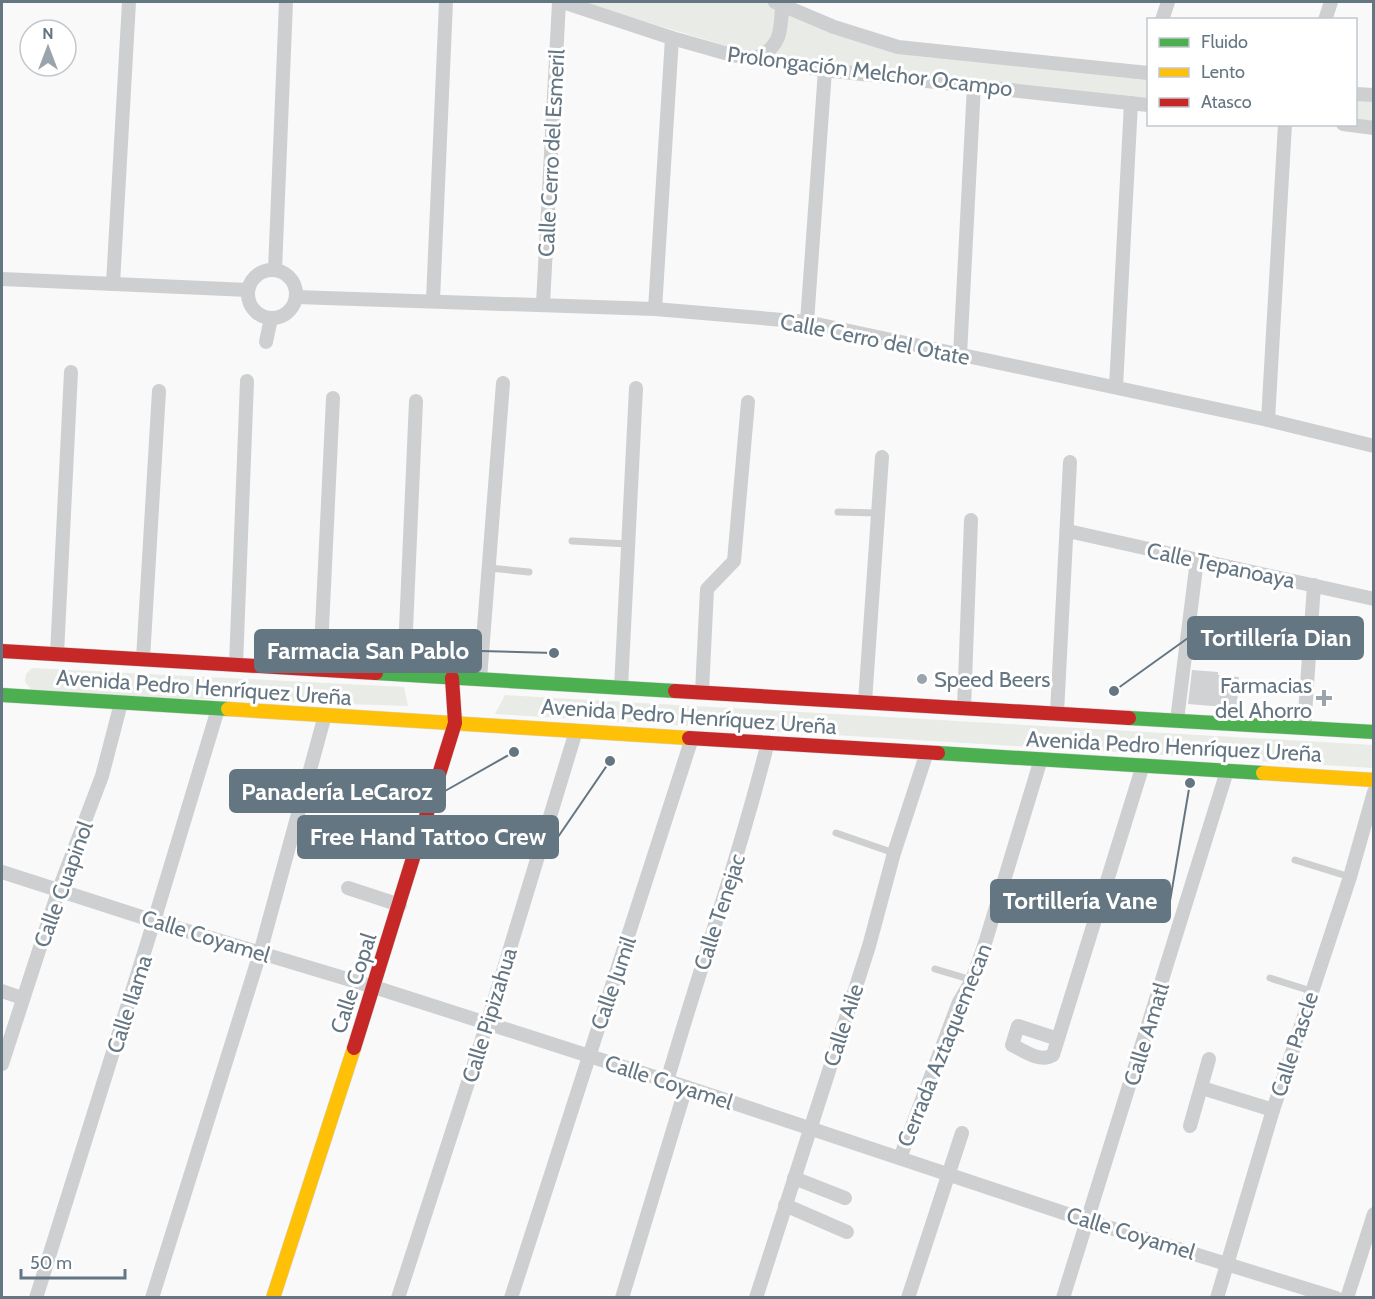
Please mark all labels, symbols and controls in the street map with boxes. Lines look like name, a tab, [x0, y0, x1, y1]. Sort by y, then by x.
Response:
north arrow	[18, 18, 78, 78]
legend	[1147, 18, 1357, 126]
text: N	[42, 24, 54, 43]
text: Fluido	[1201, 31, 1248, 53]
street label: Prolongación Melchor Ocampo	[726, 41, 1014, 102]
street label: Calle Cerro del Esmeril	[533, 48, 570, 258]
text: Lento	[1201, 61, 1245, 83]
text: Atasco	[1201, 91, 1252, 113]
street label: Calle Cerro del Otate	[778, 308, 972, 371]
street label: Calle Tepanoaya	[1144, 537, 1298, 594]
callout: Tortillería Dian	[1188, 617, 1363, 659]
text: Tortillería Dian	[1200, 623, 1352, 652]
callout: Farmacia San Pablo	[255, 630, 481, 672]
text: Farmacia San Pablo	[267, 636, 470, 665]
street label: Avenida Pedro Henríquez Ureña	[55, 664, 353, 711]
place label: Speed Beers	[934, 666, 1050, 693]
marker: Speed Beers	[915, 672, 929, 686]
place label: Farmacias del Ahorro	[1215, 672, 1312, 724]
marker: Farmacias del Ahorro	[1317, 691, 1331, 705]
street label: Avenida Pedro Henríquez Ureña	[540, 693, 838, 740]
street label: Avenida Pedro Henríquez Ureña	[1025, 725, 1323, 768]
callout: Panadería LeCaroz	[230, 770, 445, 812]
text: Panadería LeCaroz	[241, 777, 433, 806]
callout: Free Hand Tattoo Crew	[298, 816, 558, 858]
street label: Calle Cuapinol	[28, 817, 99, 951]
text: Free Hand Tattoo Crew	[310, 822, 547, 851]
street label: Calle Tenejac	[688, 851, 751, 974]
callout: Tortillería Vane	[991, 880, 1170, 922]
text: Tortillería Vane	[1003, 886, 1157, 915]
street label: Calle Coyamel	[138, 904, 274, 969]
street label: Calle Copal	[325, 929, 383, 1037]
street label: Calle Jumil	[585, 932, 642, 1033]
street label: Cerrada Aztaquemecan	[891, 940, 998, 1151]
street label: Calle Pipizahua	[456, 944, 523, 1086]
street label: Calle Ilama	[101, 951, 158, 1057]
street label: Calle Amatl	[1118, 979, 1175, 1089]
street label: Calle Aile	[817, 980, 869, 1070]
street label: Calle Pascle	[1265, 988, 1324, 1100]
street label: Calle Coyamel	[601, 1049, 737, 1116]
street label: Calle Coyamel	[1063, 1201, 1199, 1266]
scale bar	[21, 1242, 124, 1280]
text: 50 m	[30, 1252, 72, 1274]

